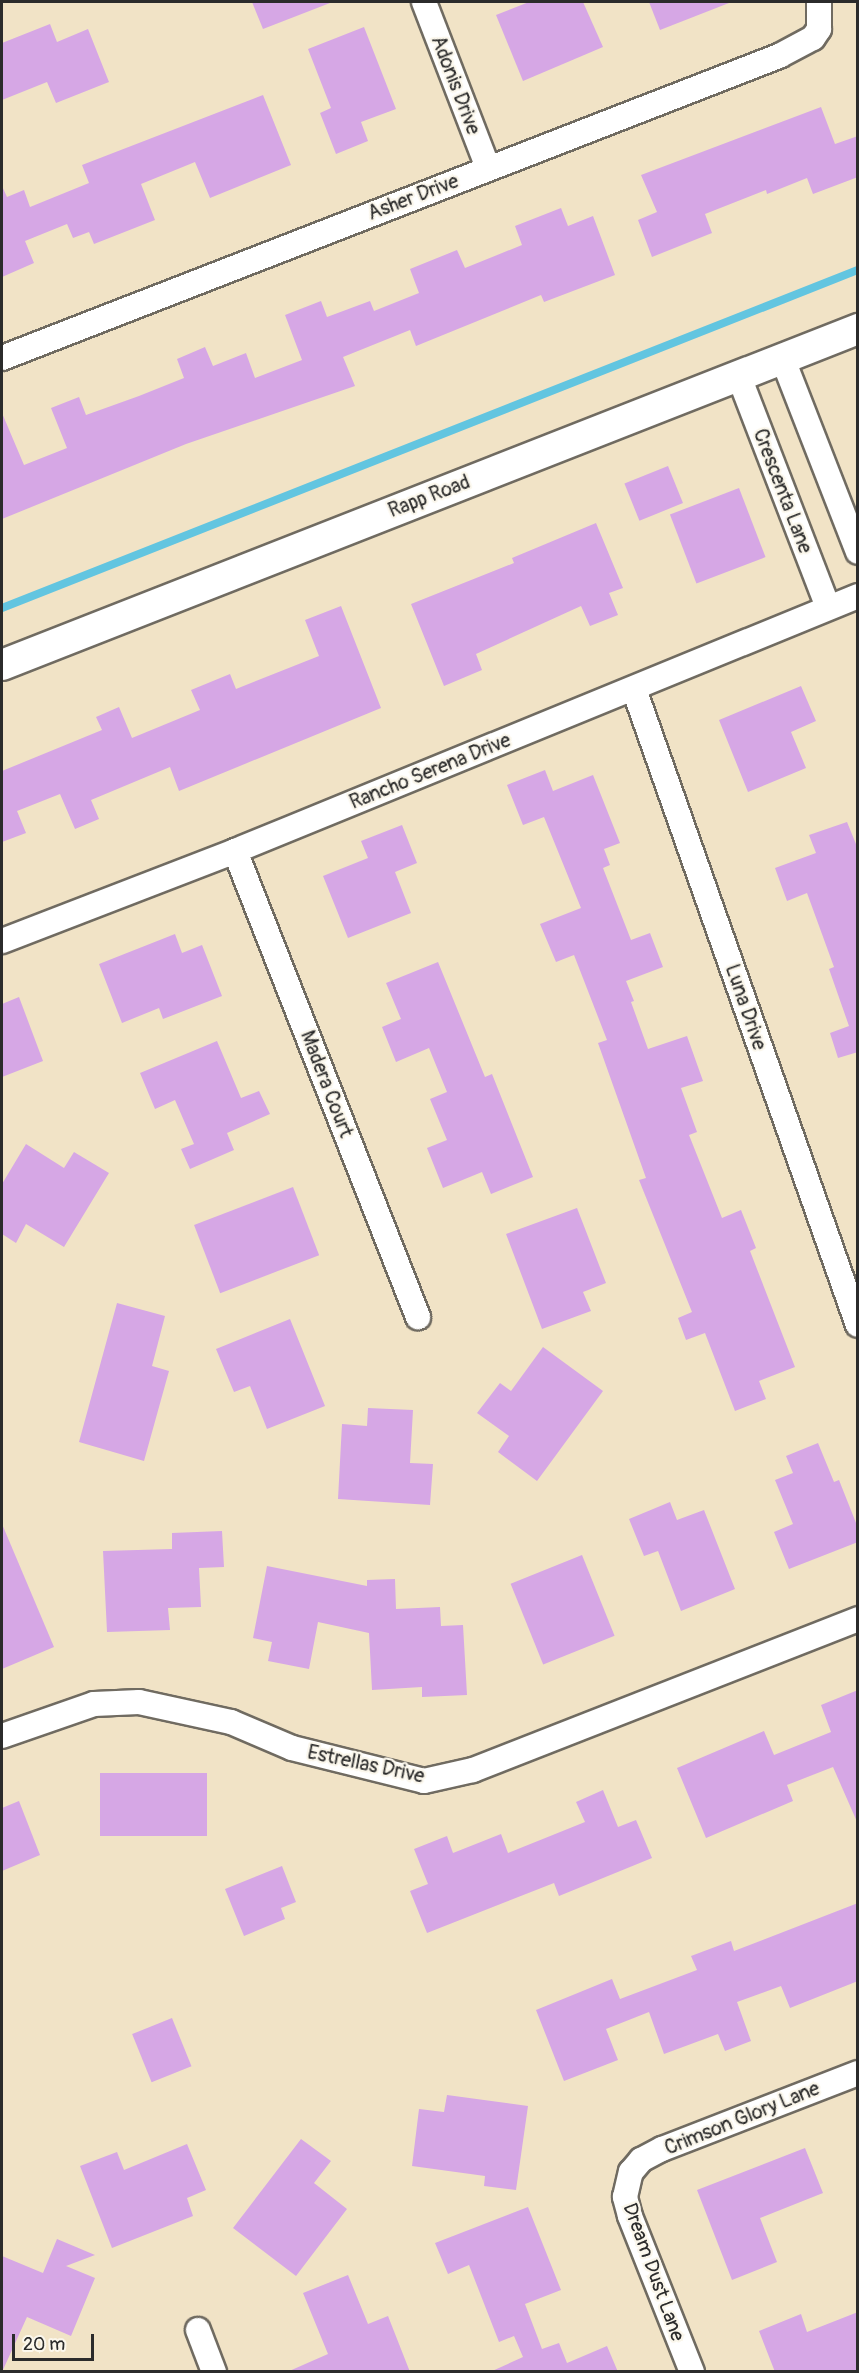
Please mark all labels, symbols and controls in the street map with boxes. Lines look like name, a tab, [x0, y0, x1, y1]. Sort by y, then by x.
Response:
street label: Adonis Drive	[426, 32, 486, 138]
street label: Asher Drive	[364, 169, 462, 225]
street label: Crescenta Lane	[748, 425, 818, 557]
street label: Rapp Road	[385, 469, 473, 523]
street label: Rancho Serena Drive	[346, 728, 514, 814]
street label: Luna Drive	[720, 961, 772, 1053]
street label: Madera Court	[296, 1027, 358, 1141]
street label: Estrellas Drive	[305, 1740, 427, 1788]
street label: Crimson Glory Lane	[661, 2076, 823, 2160]
street label: Dream Dust Lane	[618, 2200, 690, 2344]
scale bar	[15, 2322, 98, 2360]
text: 20 m	[23, 2333, 65, 2356]

